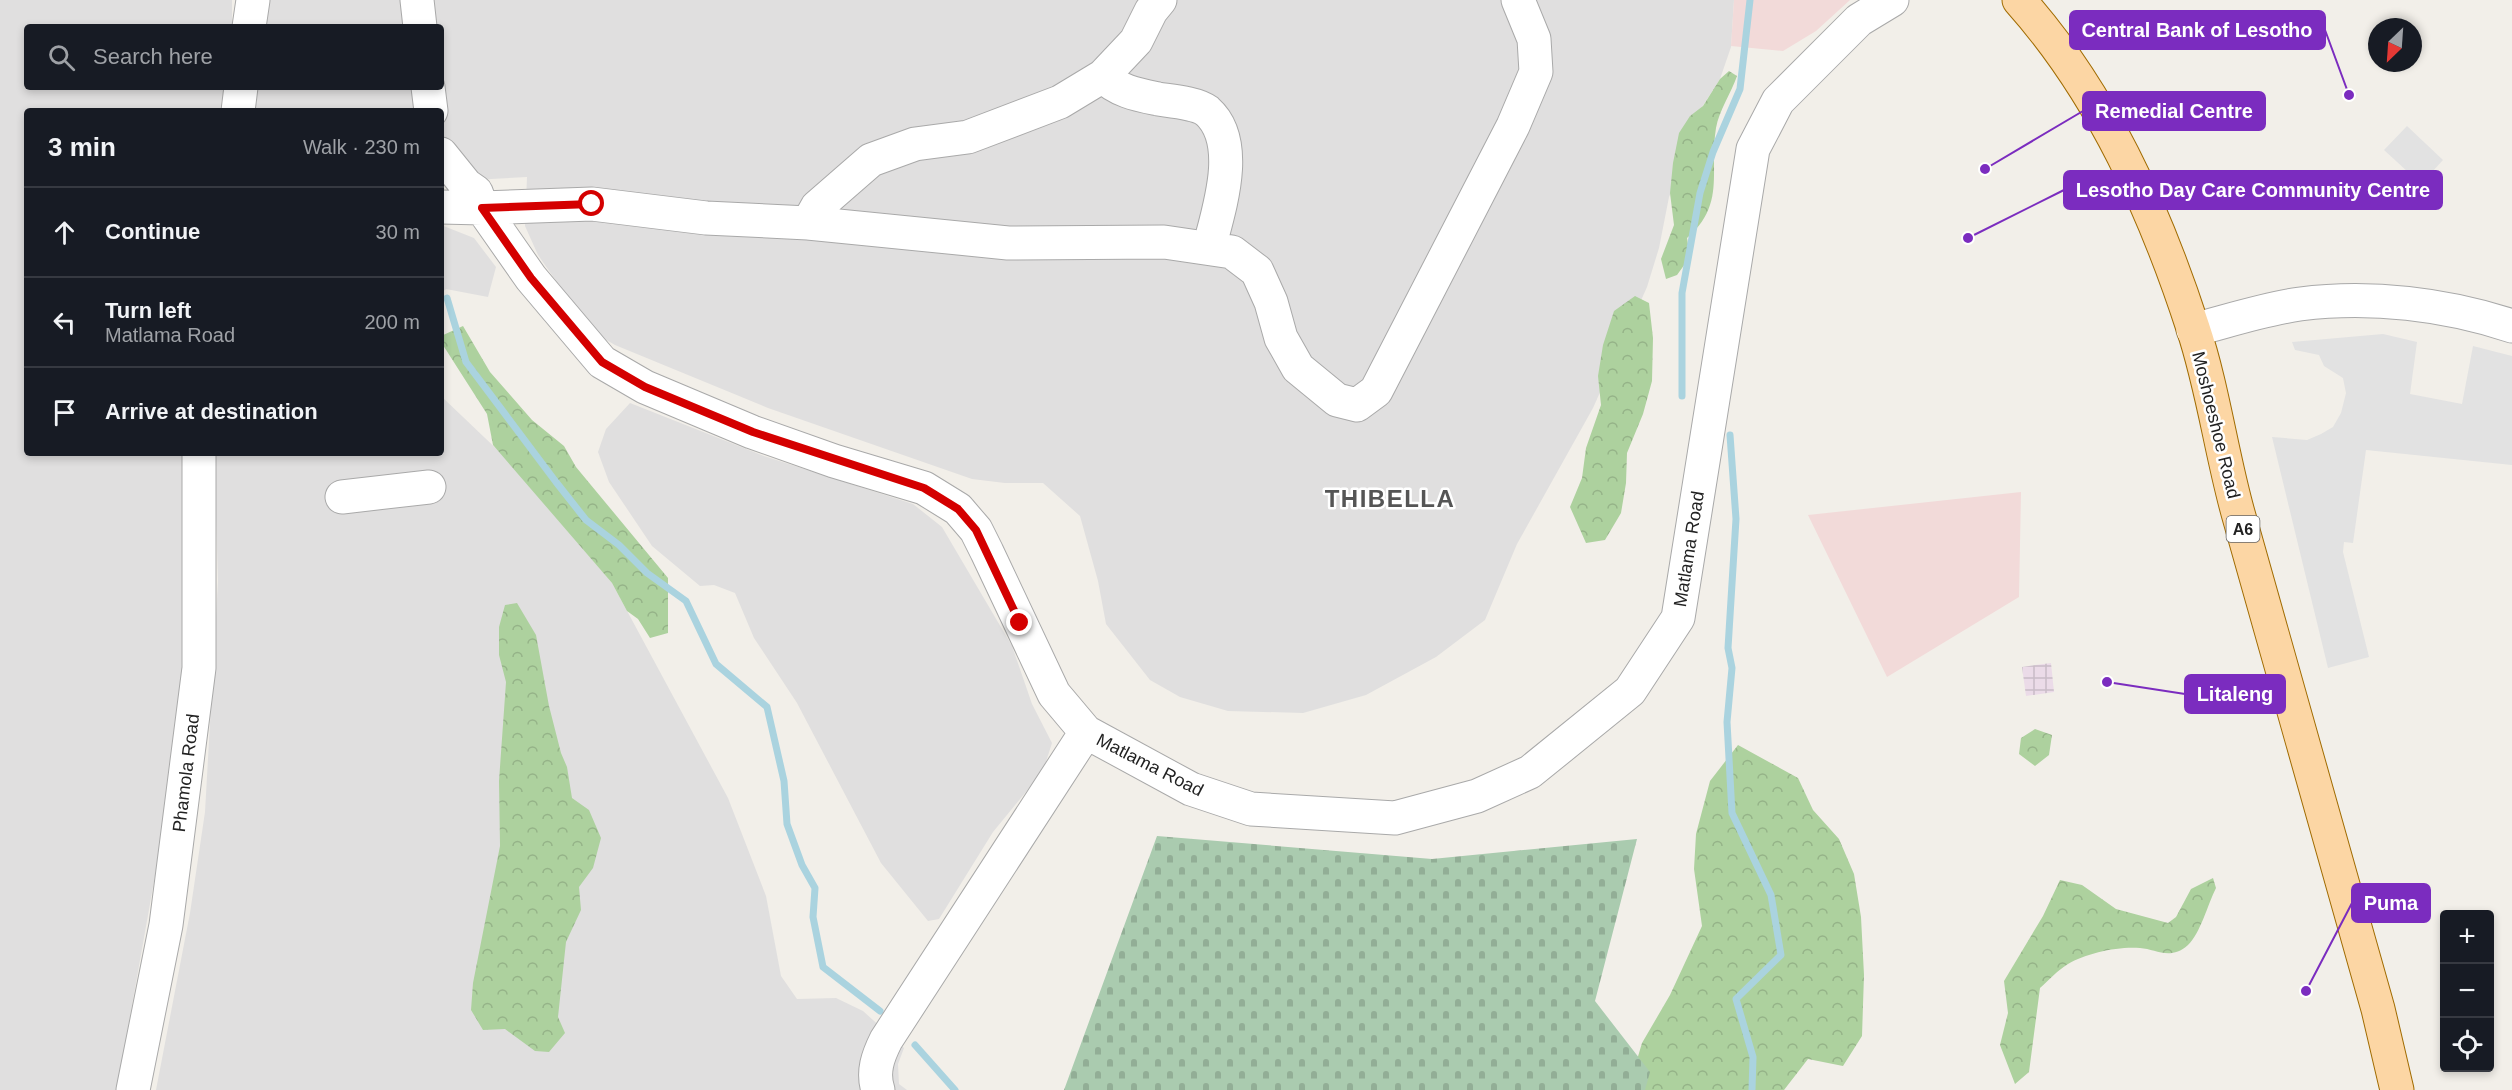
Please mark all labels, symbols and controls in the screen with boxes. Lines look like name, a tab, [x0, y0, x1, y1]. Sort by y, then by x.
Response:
callout: Central Bank of Lesotho	[2070, 11, 2325, 49]
north arrow	[2368, 18, 2422, 72]
text: Central Bank of Lesotho	[2081, 19, 2313, 41]
search box	[24, 24, 444, 90]
icon: search	[45, 41, 78, 74]
text: Search here	[93, 44, 213, 69]
callout: Remedial Centre	[2083, 92, 2265, 130]
text: Remedial Centre	[2095, 100, 2253, 122]
text: 3 min	[48, 132, 116, 162]
text: Walk · 230 m	[303, 136, 420, 158]
callout: Lesotho Day Care Community Centre	[2064, 171, 2442, 209]
text: Lesotho Day Care Community Centre	[2076, 179, 2430, 201]
route start	[578, 190, 604, 216]
icon: ahead	[48, 216, 81, 249]
text: Continue	[105, 219, 200, 244]
text: 30 m	[376, 221, 420, 243]
text: Turn left	[105, 298, 191, 323]
icon: left	[48, 306, 81, 339]
text: 200 m	[364, 311, 420, 333]
text: Matlama Road	[105, 324, 235, 346]
street label: Moshoeshoe Road	[2188, 349, 2244, 501]
icon: arrive	[48, 396, 81, 429]
text: Arrive at destination	[105, 399, 318, 424]
district label: THIBELLA	[1325, 485, 1455, 512]
street label: Matlama Road	[1670, 490, 1708, 608]
road number: A6	[2226, 516, 2260, 542]
route end	[1006, 609, 1032, 635]
callout: Litaleng	[2185, 675, 2285, 713]
text: Litaleng	[2197, 683, 2273, 705]
street label: Phamola Road	[169, 713, 203, 833]
street label: Matlama Road	[1093, 730, 1207, 800]
callout: Puma	[2352, 884, 2430, 922]
text: Puma	[2364, 892, 2419, 914]
map controls	[2440, 910, 2494, 1072]
button: +	[2440, 910, 2494, 964]
button: −	[2440, 964, 2494, 1018]
button: locate	[2440, 1018, 2494, 1072]

